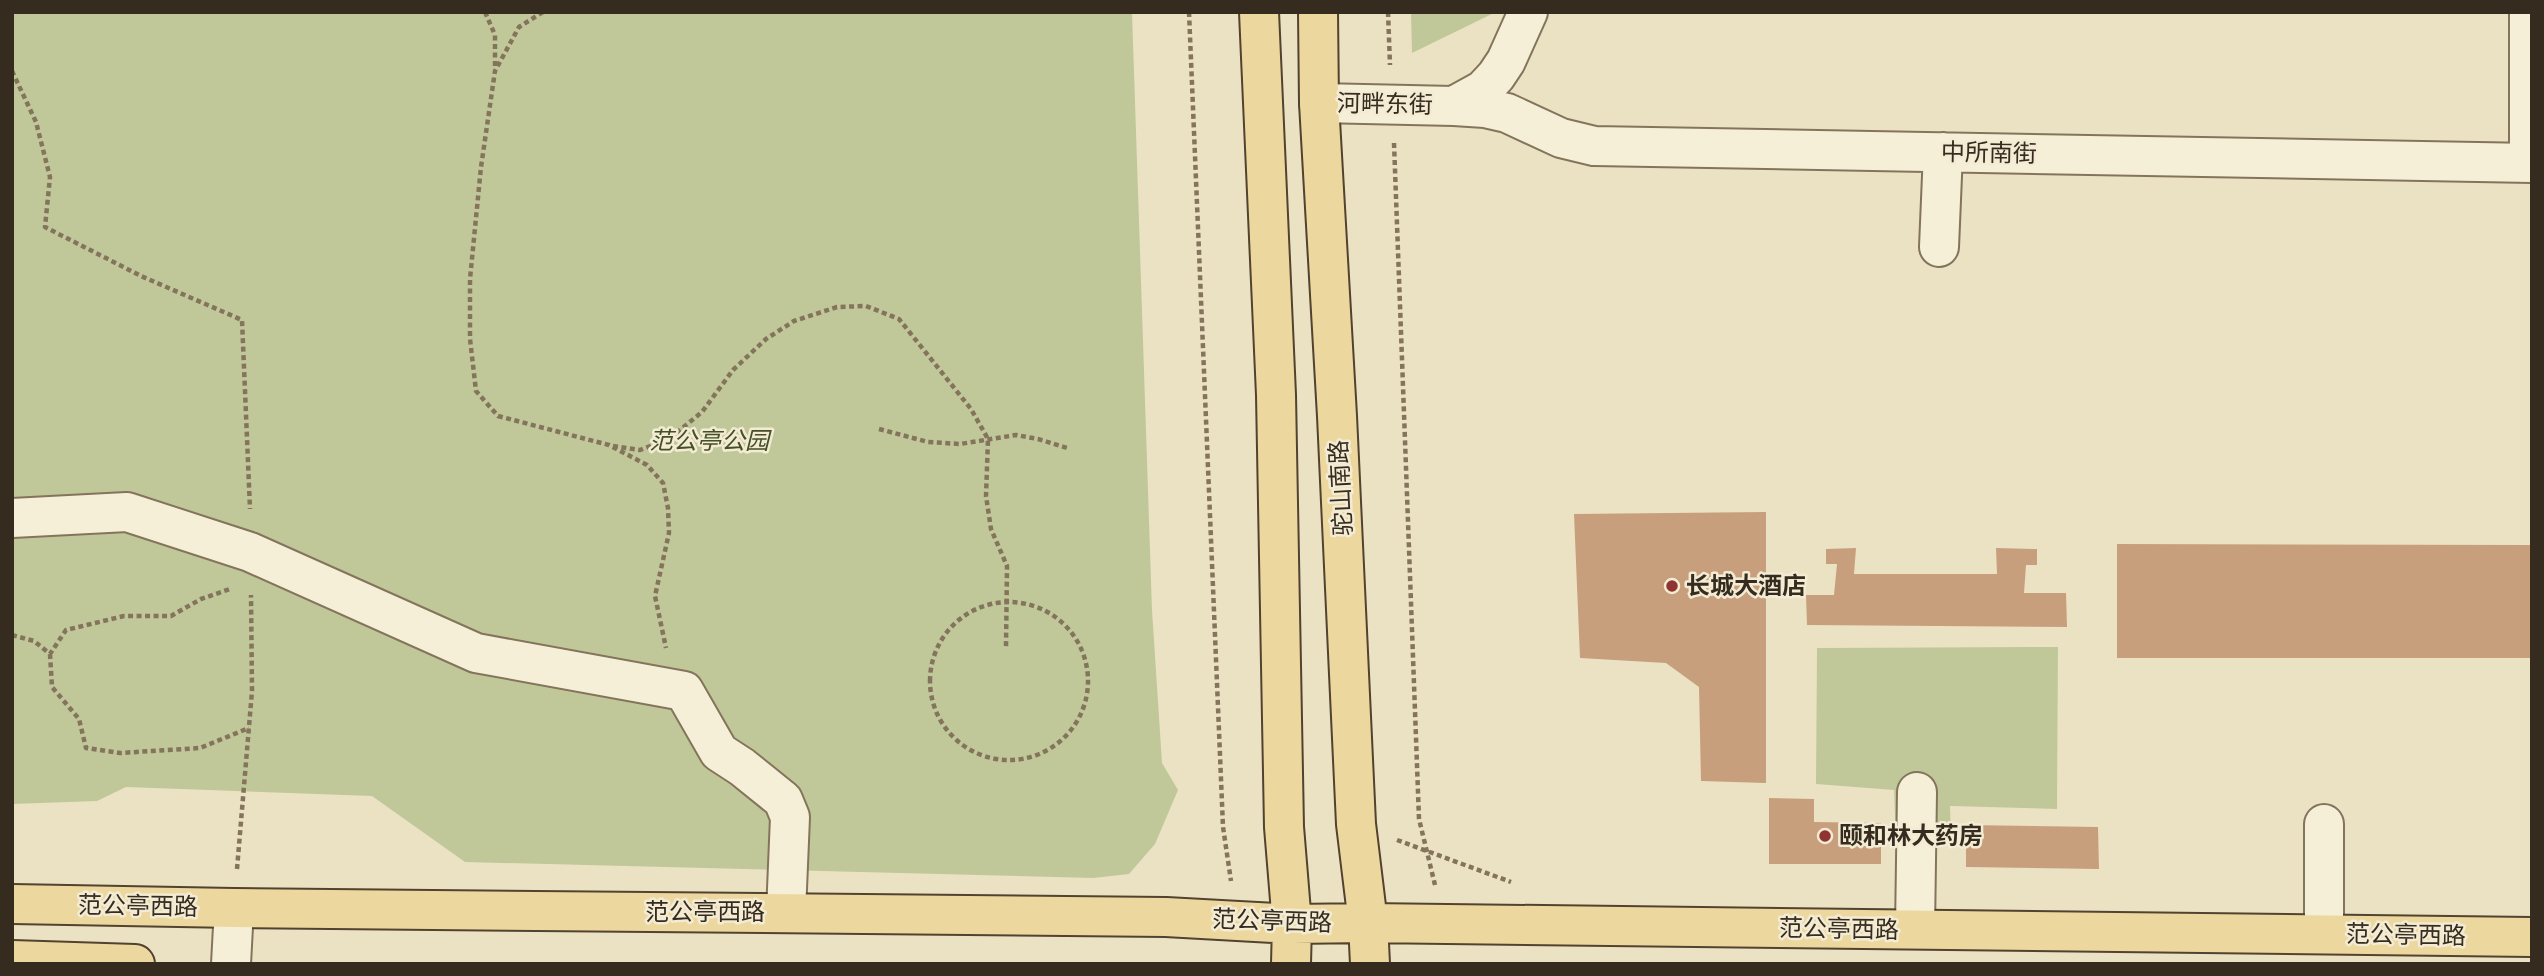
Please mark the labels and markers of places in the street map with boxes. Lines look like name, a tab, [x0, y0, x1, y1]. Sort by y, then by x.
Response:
place label: 长城大酒店	[1686, 566, 1806, 601]
marker: 长城大酒店	[1664, 578, 1680, 594]
place label: 颐和林大药房	[1839, 816, 1983, 851]
marker: 颐和林大药房	[1817, 828, 1833, 844]

